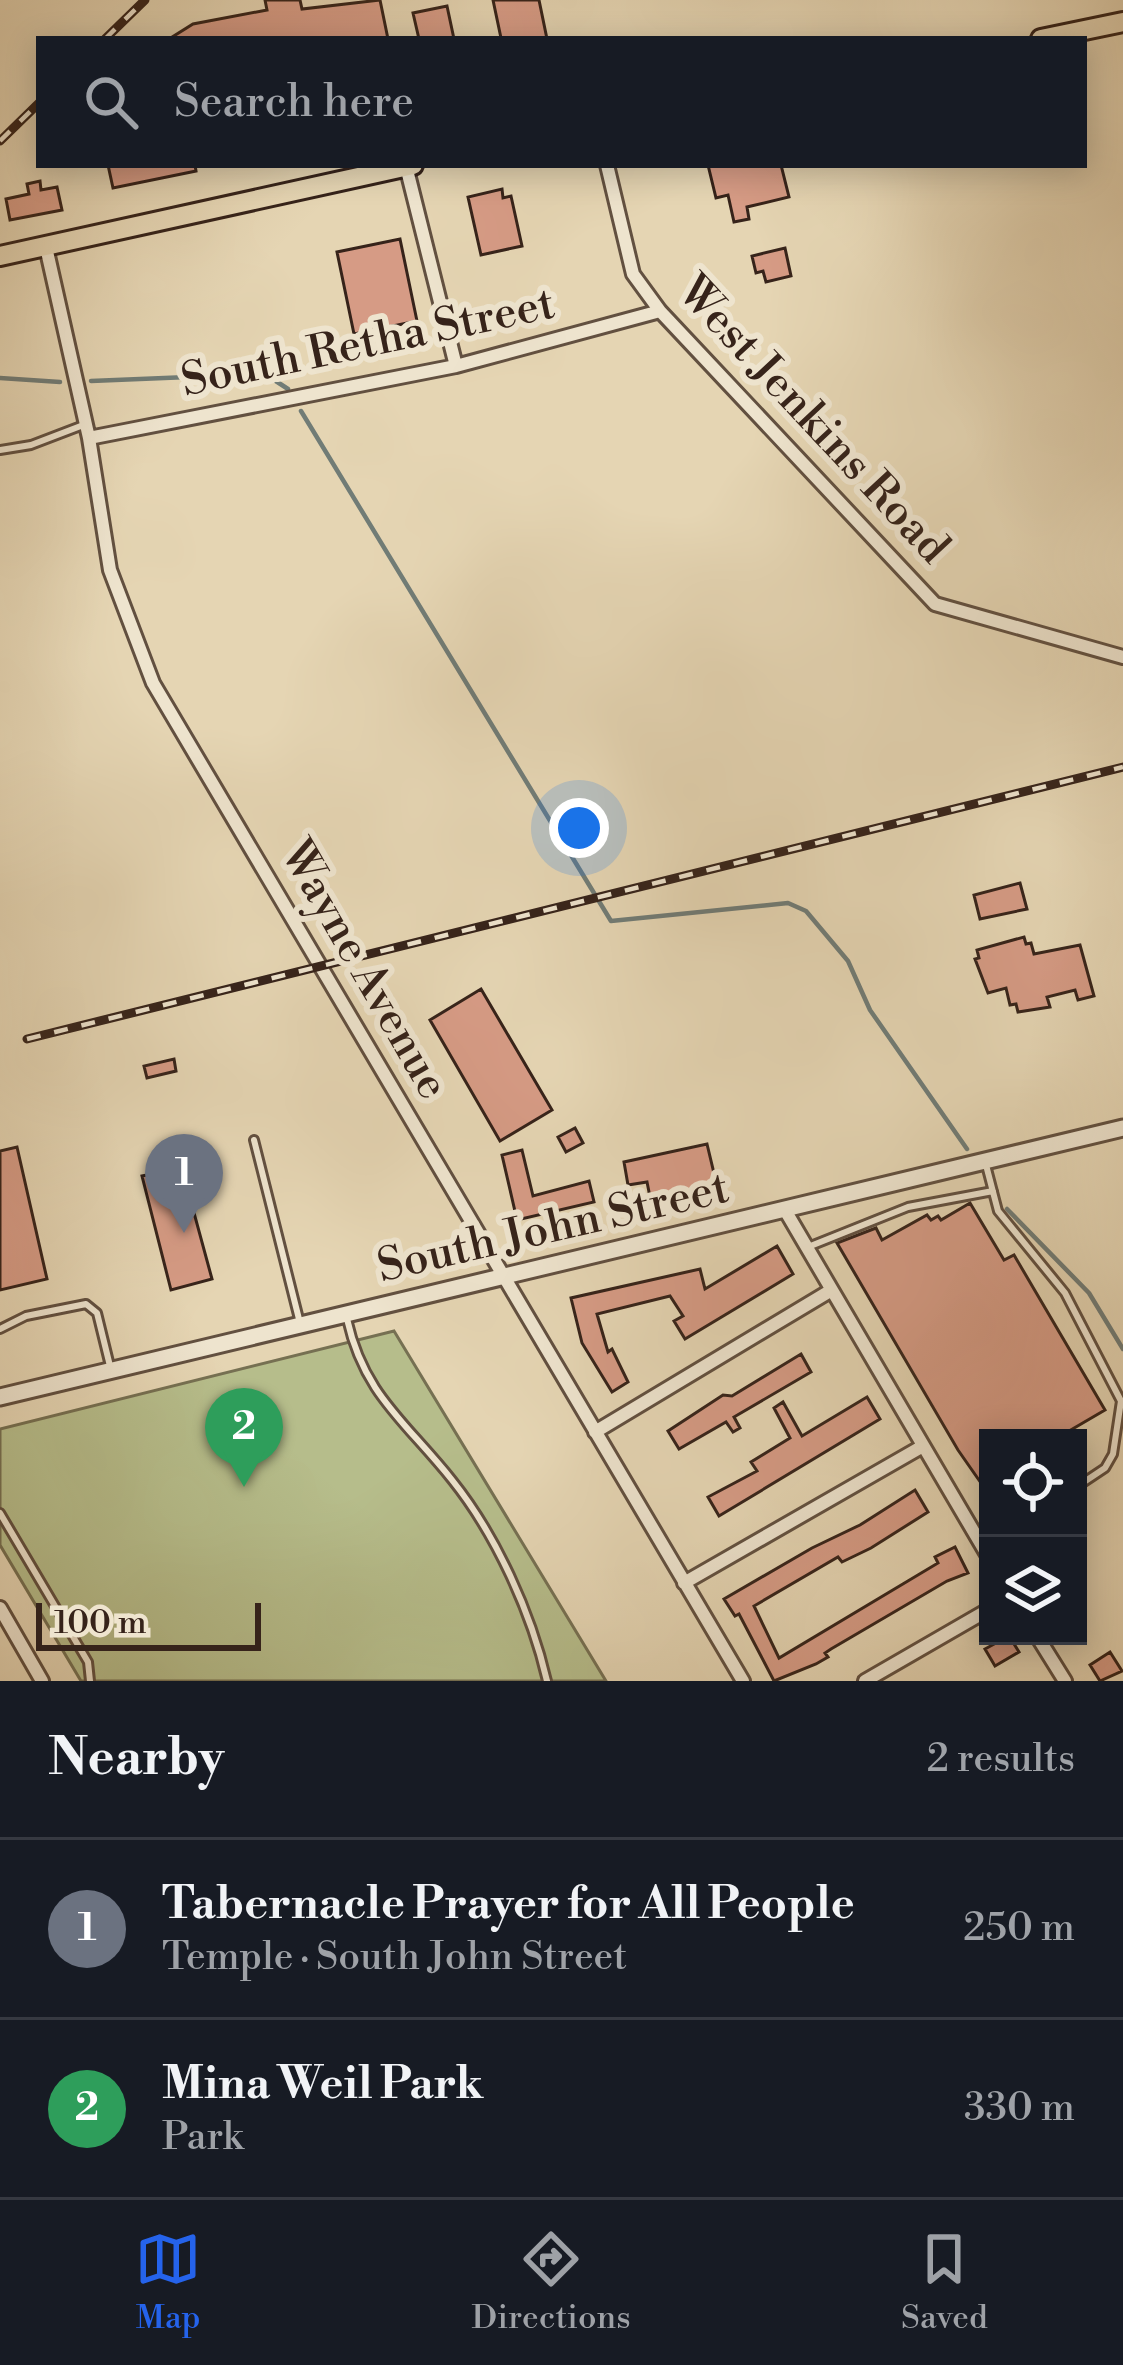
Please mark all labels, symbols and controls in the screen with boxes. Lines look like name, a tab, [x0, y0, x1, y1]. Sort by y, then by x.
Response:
search box	[36, 36, 1087, 168]
icon: search	[78, 69, 144, 135]
text: Search here	[174, 74, 414, 131]
street label: West Jenkins Road	[664, 263, 961, 576]
street label: South Retha Street	[176, 276, 560, 410]
your location	[549, 798, 609, 858]
street label: Wayne Avenue	[266, 829, 461, 1110]
pin: 1	[145, 1134, 223, 1233]
street label: South John Street	[372, 1160, 734, 1296]
pin: 2	[205, 1388, 283, 1487]
map controls	[979, 1429, 1087, 1645]
button: locate	[979, 1429, 1087, 1537]
button: layers	[979, 1537, 1087, 1645]
scale bar	[36, 1597, 261, 1650]
text: 100 m	[54, 1603, 147, 1644]
text: Nearby	[48, 1727, 224, 1791]
text: 2 results	[927, 1735, 1075, 1784]
text: Tabernacle Prayer for All People	[162, 1876, 855, 1933]
text: 1	[78, 1904, 96, 1953]
text: 250 m	[963, 1904, 1075, 1953]
text: Temple · South John Street	[162, 1933, 627, 1982]
text: Mina Weil Park	[162, 2056, 483, 2113]
text: 2	[75, 2084, 99, 2133]
text: 330 m	[964, 2084, 1075, 2133]
text: Park	[162, 2113, 243, 2162]
tab: Map	[135, 2226, 201, 2339]
tab: Directions	[472, 2226, 631, 2339]
tab: Saved	[901, 2226, 988, 2339]

